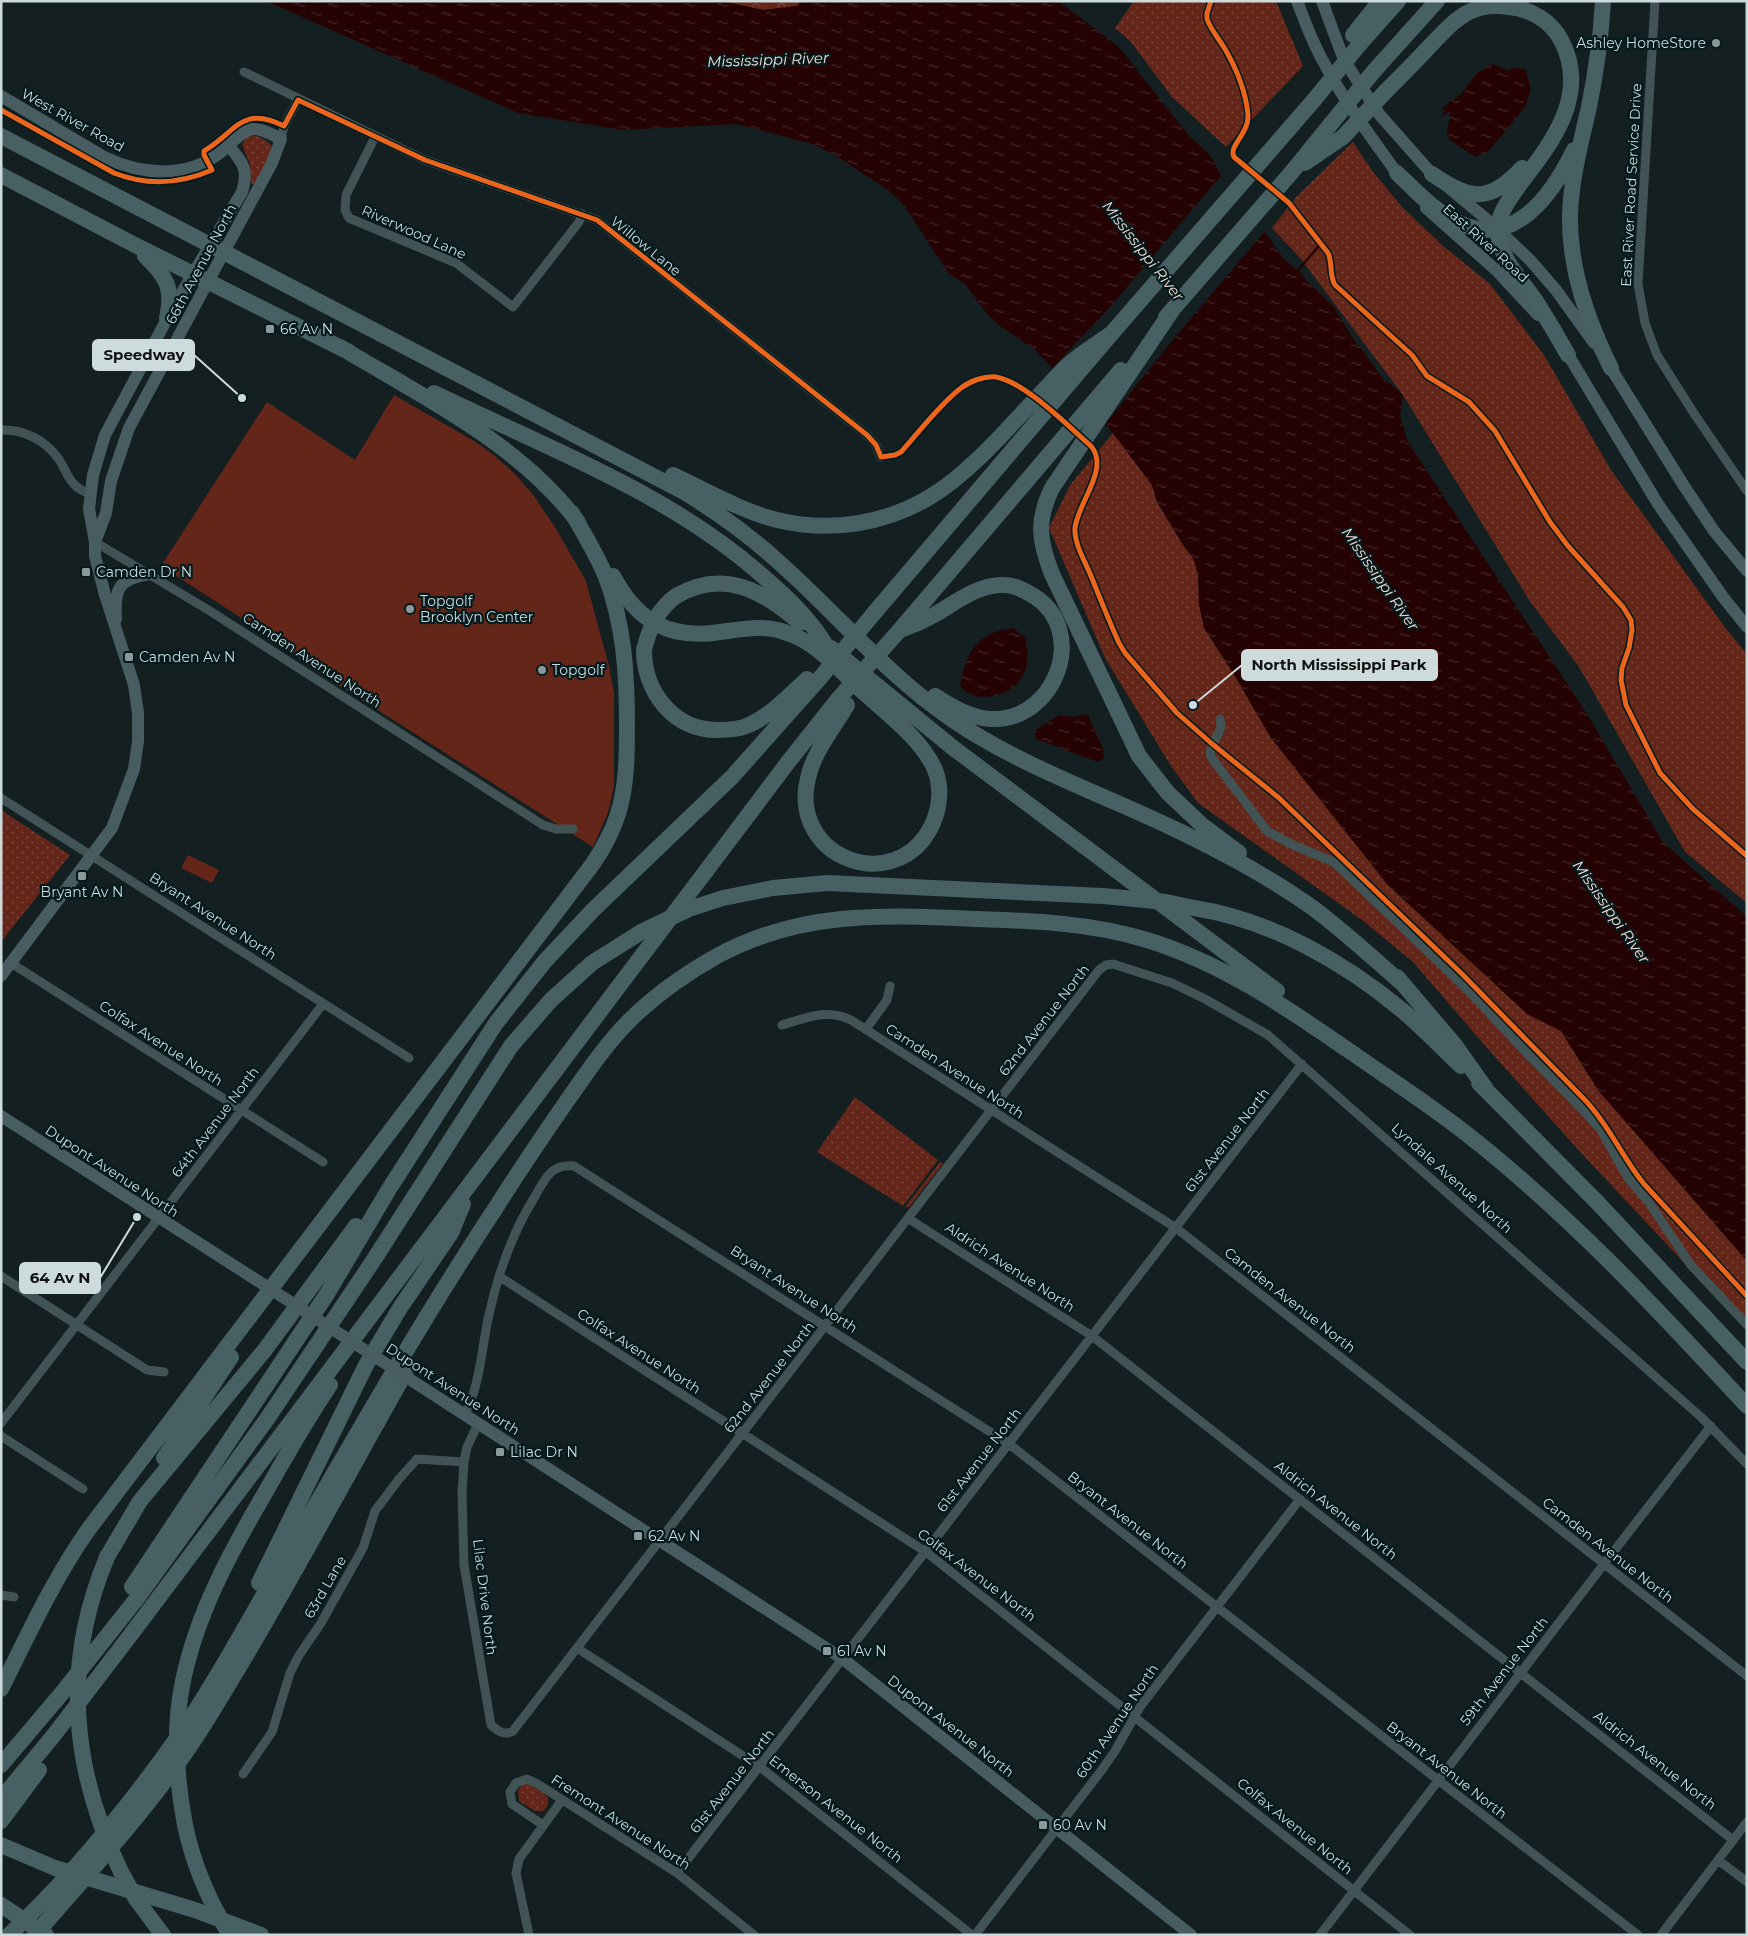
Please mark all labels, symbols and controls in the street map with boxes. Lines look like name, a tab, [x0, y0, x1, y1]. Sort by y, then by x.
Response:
place label: Ashley HomeStore	[1576, 34, 1706, 52]
marker: Ashley HomeStore	[1710, 37, 1722, 49]
water label: Mississippi River	[707, 48, 830, 71]
street label: East River Road Service Drive	[1617, 83, 1645, 287]
street label: West River Road	[18, 84, 128, 156]
water label: Mississippi River	[1098, 197, 1189, 305]
street label: East River Road	[1439, 200, 1533, 286]
street label: 66th Avenue North	[162, 201, 240, 327]
street label: Riverwood Lane	[359, 201, 469, 263]
street label: Willow Lane	[607, 212, 685, 280]
place label: 66 Av N	[280, 320, 333, 338]
marker: 66 Av N	[264, 323, 276, 335]
callout: Speedway	[93, 340, 194, 370]
text: Speedway	[103, 345, 186, 364]
water label: Mississippi River	[1338, 523, 1424, 635]
place label: Camden Dr N	[96, 563, 192, 581]
marker: Camden Dr N	[80, 566, 92, 578]
place label: Topgolf Brooklyn Center	[420, 592, 534, 626]
marker: Topgolf Brooklyn Center	[404, 603, 416, 615]
street label: Camden Avenue North	[239, 608, 385, 712]
place label: Camden Av N	[139, 648, 235, 666]
callout: North Mississippi Park	[1242, 650, 1437, 680]
marker: Camden Av N	[123, 651, 135, 663]
text: North Mississippi Park	[1251, 655, 1427, 674]
place label: Topgolf	[552, 661, 606, 679]
marker: Topgolf	[536, 664, 548, 676]
water label: Mississippi River	[1569, 856, 1655, 968]
street label: Bryant Avenue North	[146, 868, 280, 964]
marker: Bryant Av N	[76, 870, 88, 882]
place label: Bryant Av N	[41, 883, 123, 901]
street label: 62nd Avenue North	[995, 961, 1093, 1079]
street label: Colfax Avenue North	[96, 996, 226, 1090]
street label: Camden Avenue North	[882, 1019, 1028, 1123]
street label: 64th Avenue North	[167, 1063, 263, 1181]
street label: 61st Avenue North	[1181, 1084, 1273, 1196]
street label: Lyndale Avenue North	[1388, 1119, 1516, 1237]
street label: Dupont Avenue North	[42, 1121, 182, 1221]
street label: Aldrich Avenue North	[942, 1218, 1078, 1316]
street label: Bryant Avenue North	[727, 1241, 861, 1337]
street label: Camden Avenue North	[1221, 1243, 1359, 1357]
callout: 64 Av N	[20, 1263, 100, 1293]
text: 64 Av N	[30, 1268, 90, 1287]
street label: Colfax Avenue North	[574, 1304, 704, 1398]
street label: 62nd Avenue North	[720, 1318, 818, 1436]
street label: Dupont Avenue North	[383, 1339, 523, 1439]
street label: 61st Avenue North	[933, 1404, 1025, 1516]
place label: Lilac Dr N	[510, 1443, 578, 1461]
marker: Lilac Dr N	[494, 1446, 506, 1458]
street label: Aldrich Avenue North	[1271, 1456, 1401, 1564]
street label: Bryant Avenue North	[1064, 1467, 1192, 1573]
street label: Camden Avenue North	[1539, 1493, 1677, 1607]
street label: Colfax Avenue North	[914, 1525, 1040, 1625]
place label: 62 Av N	[648, 1527, 700, 1545]
marker: 62 Av N	[632, 1530, 644, 1542]
street label: Lilac Drive North	[469, 1538, 501, 1656]
street label: 63rd Lane	[300, 1552, 350, 1622]
street label: 59th Avenue North	[1456, 1613, 1552, 1729]
place label: 61 Av N	[837, 1642, 887, 1660]
marker: 61 Av N	[821, 1645, 833, 1657]
street label: 60th Avenue North	[1072, 1660, 1162, 1782]
street label: Dupont Avenue North	[884, 1671, 1018, 1781]
street label: Aldrich Avenue North	[1590, 1706, 1720, 1814]
street label: Bryant Avenue North	[1383, 1717, 1511, 1823]
street label: 61st Avenue North	[686, 1725, 778, 1837]
street label: Emerson Avenue North	[766, 1751, 906, 1867]
street label: Fremont Avenue North	[548, 1770, 694, 1874]
street label: Colfax Avenue North	[1233, 1774, 1357, 1878]
place label: 60 Av N	[1053, 1816, 1107, 1834]
marker: 60 Av N	[1037, 1819, 1049, 1831]

